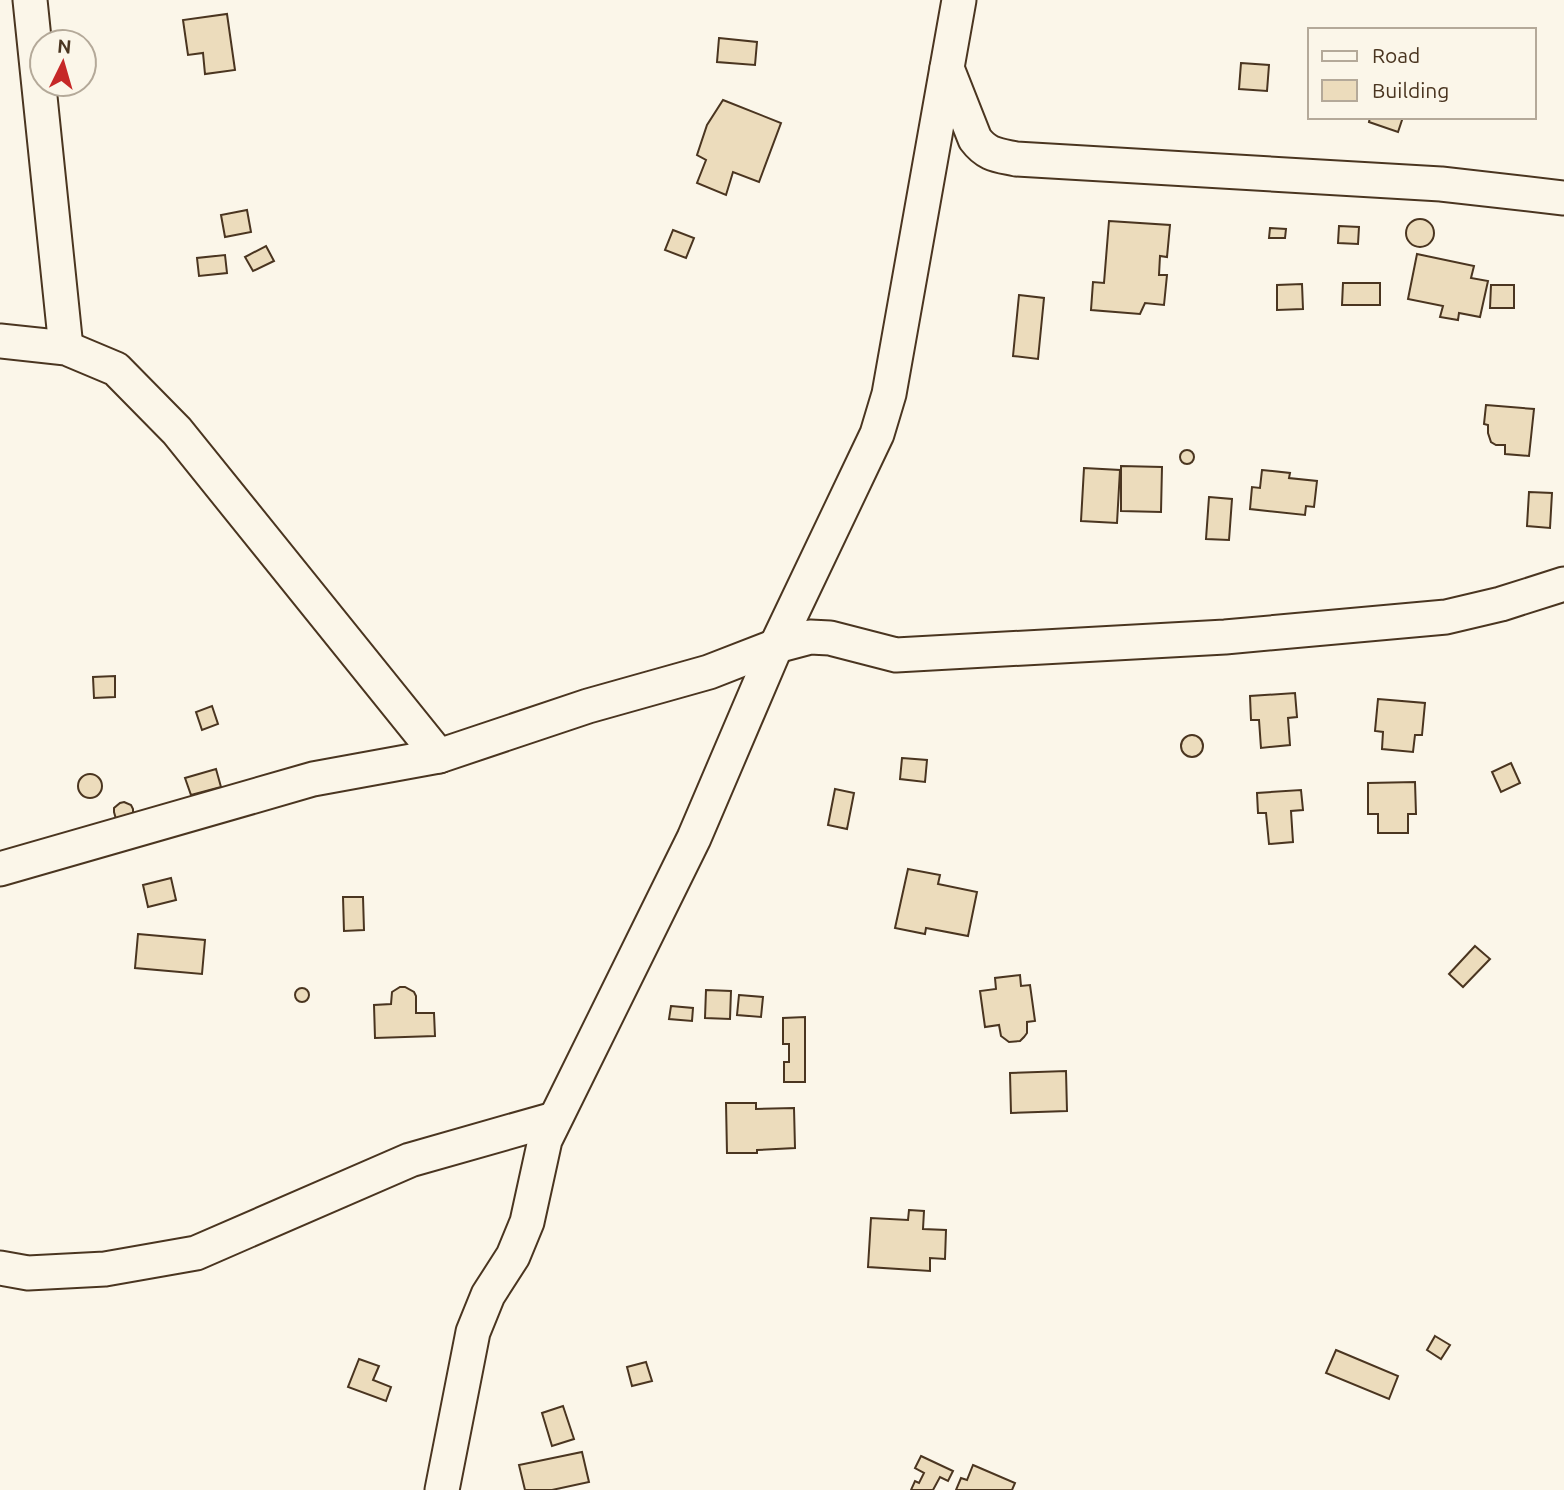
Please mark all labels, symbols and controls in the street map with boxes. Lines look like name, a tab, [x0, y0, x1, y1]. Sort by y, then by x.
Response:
north arrow	[28, 28, 98, 98]
legend	[1308, 28, 1536, 119]
text: N	[56, 34, 73, 58]
text: Road	[1372, 43, 1420, 67]
text: Building	[1372, 78, 1449, 102]

